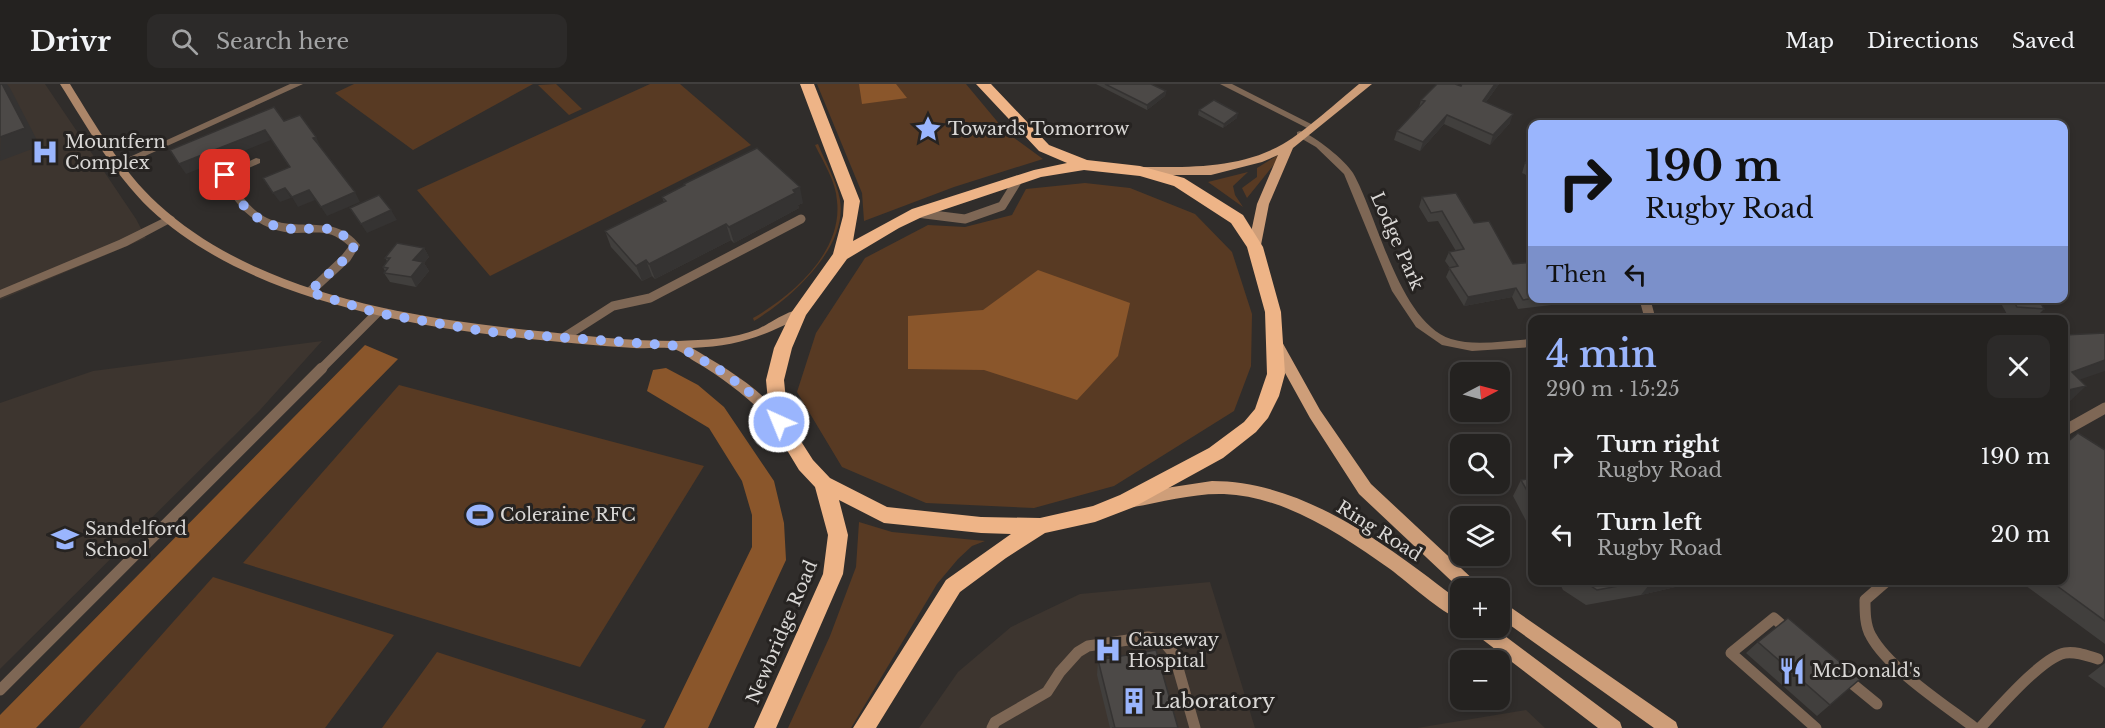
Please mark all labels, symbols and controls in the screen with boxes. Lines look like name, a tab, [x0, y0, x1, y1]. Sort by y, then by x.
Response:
search box	[147, 14, 567, 68]
text: Drivr	[30, 24, 111, 59]
icon: search	[168, 25, 201, 58]
text: Search here	[216, 28, 349, 55]
text: Map	[1785, 28, 1834, 54]
text: Directions	[1867, 28, 1979, 54]
text: Saved	[2012, 28, 2075, 54]
place icon: Towards Tomorrow	[913, 114, 943, 144]
place label: Towards Tomorrow	[948, 118, 1130, 140]
place label: Mountfern Complex	[65, 131, 166, 174]
hospital icon: Mountfern Complex	[30, 137, 60, 167]
text: 190 m	[1645, 140, 1781, 192]
icon: right	[1546, 144, 1624, 222]
pin	[199, 149, 250, 200]
icon: arrive	[208, 158, 241, 191]
street label: Lodge Park	[1366, 189, 1428, 293]
text: Rugby Road	[1645, 192, 1814, 225]
icon: left	[1619, 258, 1652, 291]
text: Then	[1546, 261, 1607, 288]
text: 4 min	[1546, 332, 1657, 377]
button: close	[1987, 335, 2050, 398]
north arrow	[1450, 362, 1510, 422]
map controls	[1450, 362, 1510, 710]
text: 290 m · 15:25	[1546, 377, 1680, 401]
position arrow	[747, 390, 811, 454]
text: Turn right	[1597, 431, 1719, 458]
button: search	[1450, 434, 1510, 494]
icon: right	[1546, 440, 1579, 473]
text: 190 m	[1980, 443, 2050, 470]
text: Rugby Road	[1597, 458, 1722, 482]
street label: Ring Road	[1332, 496, 1426, 566]
sports icon: Coleraine RFC	[465, 500, 495, 530]
place label: Coleraine RFC	[500, 504, 636, 526]
button: layers	[1450, 506, 1510, 566]
text: Turn left	[1597, 509, 1702, 536]
place label: Sandelford School	[85, 518, 187, 561]
icon: left	[1546, 518, 1579, 551]
text: 20 m	[1991, 521, 2050, 548]
school or university icon: Sandelford School	[50, 524, 80, 554]
text: Rugby Road	[1597, 536, 1722, 560]
street label: Newbridge Road	[742, 557, 822, 707]
button: +	[1450, 578, 1510, 638]
place label: Causeway Hospital	[1128, 629, 1219, 672]
hospital icon: Causeway Hospital	[1093, 635, 1123, 665]
button: −	[1450, 650, 1510, 710]
restaurant icon: McDonald's	[1777, 656, 1807, 686]
place label: McDonald's	[1812, 660, 1921, 682]
building icon: Laboratory	[1119, 686, 1149, 716]
place label: Laboratory	[1154, 688, 1276, 714]

